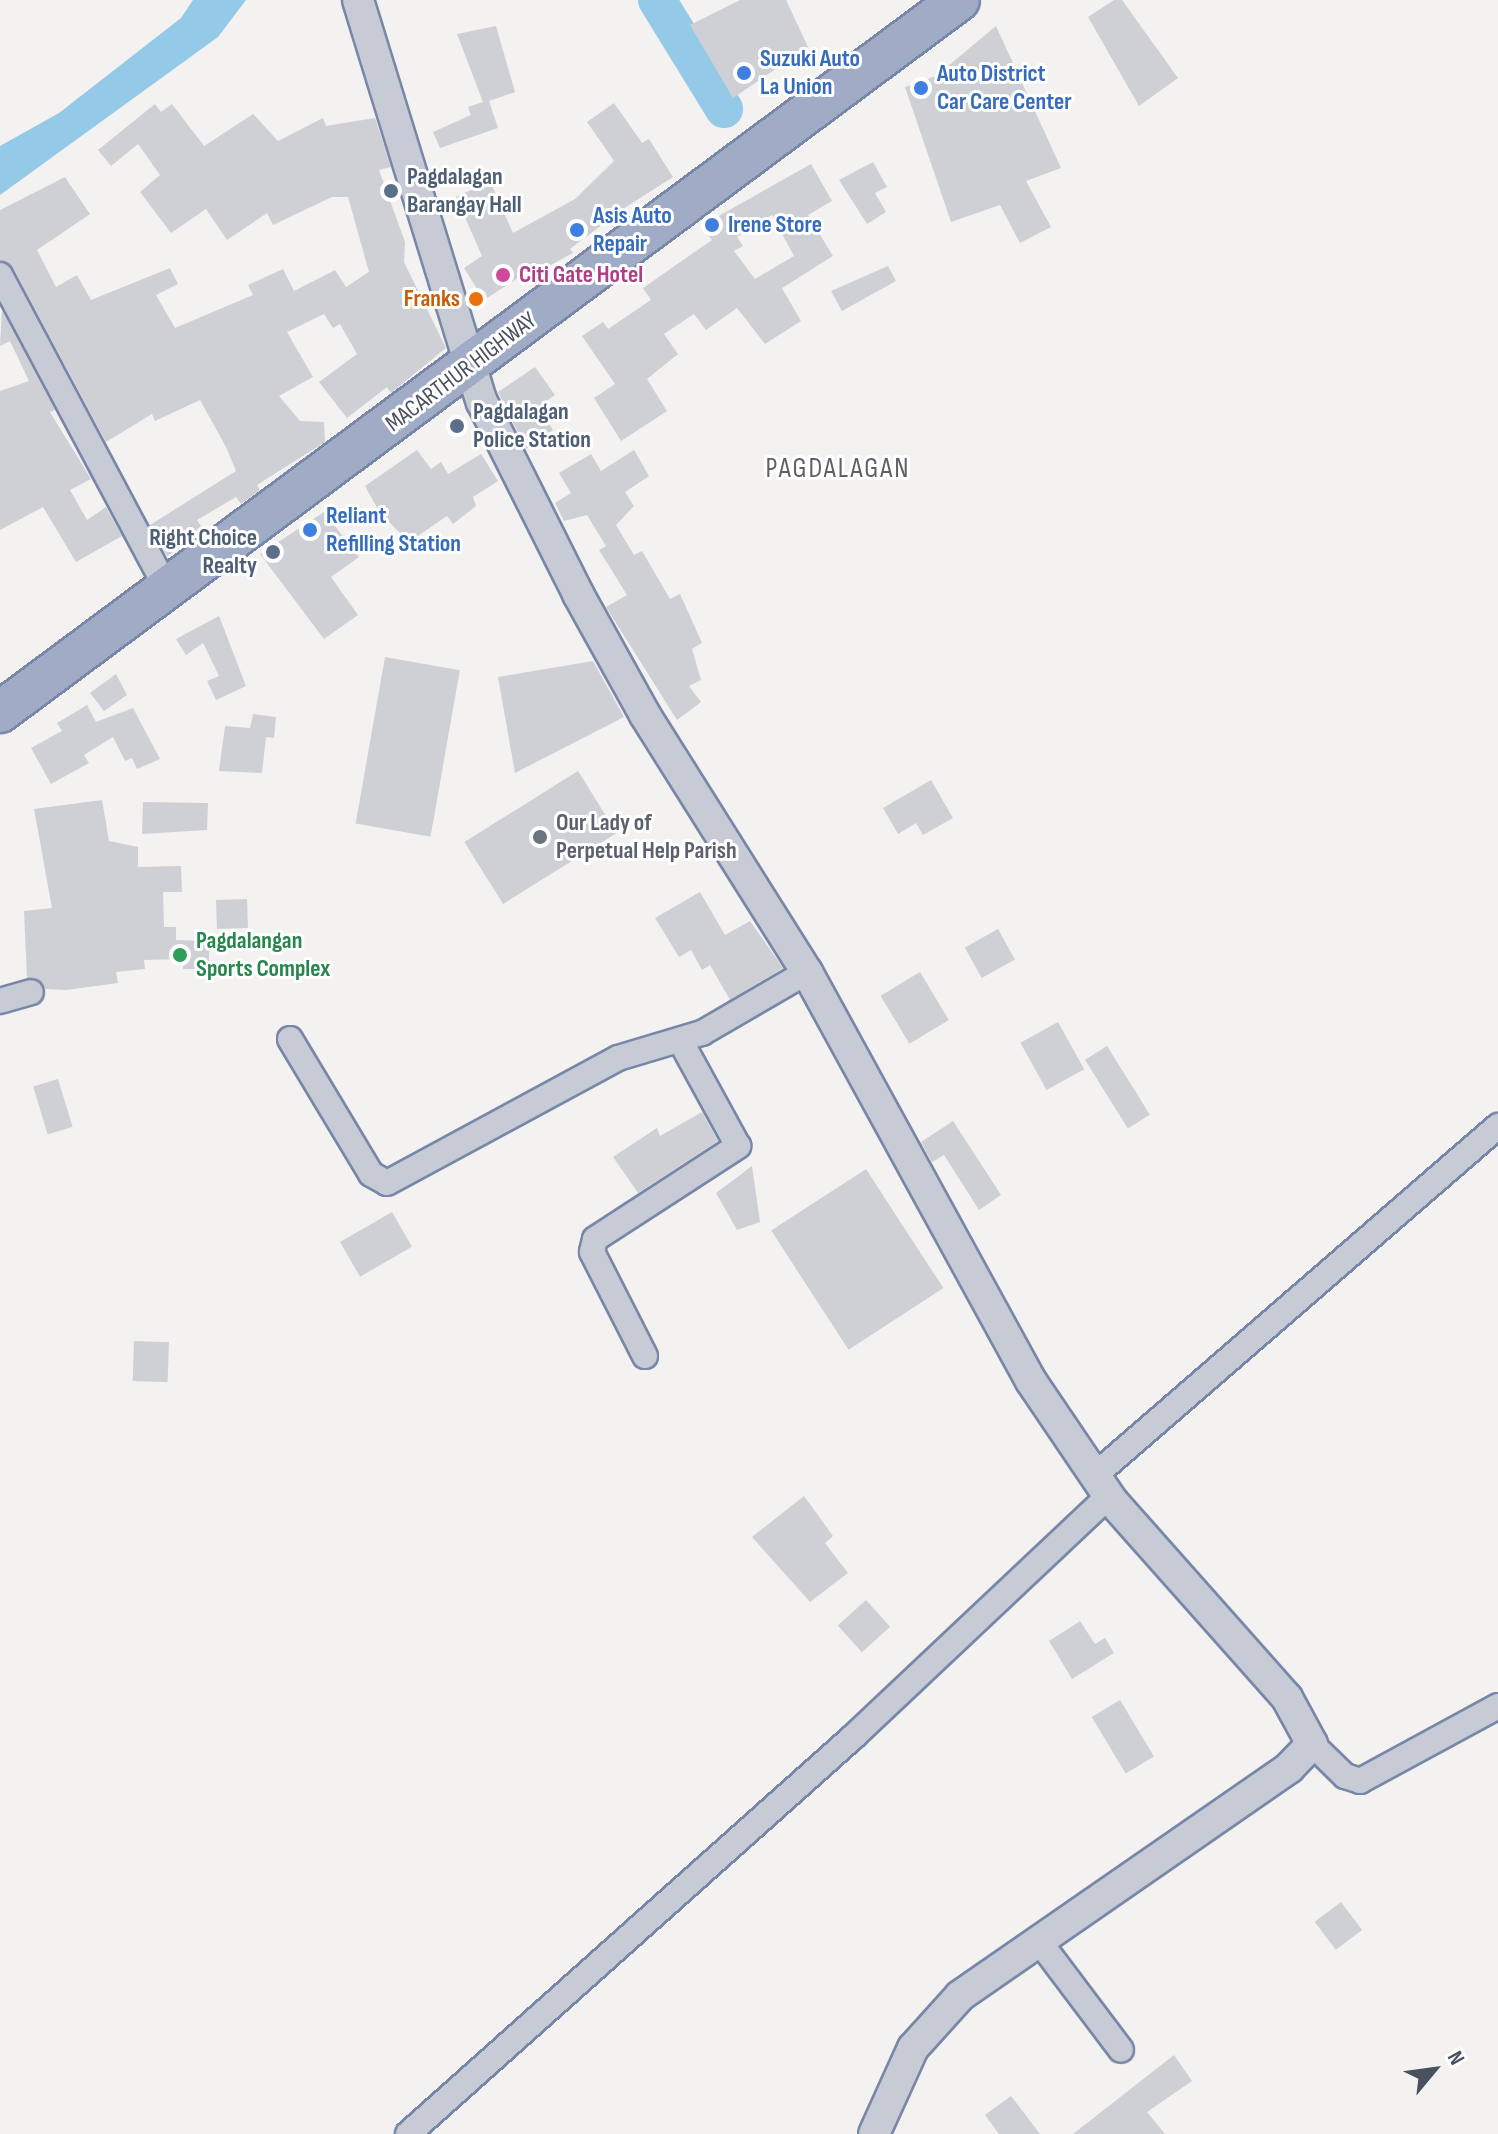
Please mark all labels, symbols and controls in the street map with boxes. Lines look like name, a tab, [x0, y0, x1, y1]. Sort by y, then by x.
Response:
place label: Suzuki Auto La Union	[760, 45, 860, 101]
place label: Auto District Car Care Center	[937, 60, 1072, 116]
marker: Suzuki Auto La Union	[735, 64, 753, 82]
marker: Auto District Car Care Center	[912, 79, 930, 97]
place label: Pagdalagan Barangay Hall	[407, 163, 522, 219]
marker: Pagdalagan Barangay Hall	[382, 182, 400, 200]
place label: Asis Auto Repair	[593, 202, 672, 258]
place label: Irene Store	[728, 211, 822, 239]
marker: Irene Store	[703, 216, 721, 234]
marker: Asis Auto Repair	[568, 221, 586, 239]
place label: Citi Gate Hotel	[519, 261, 643, 289]
marker: Citi Gate Hotel	[494, 266, 512, 284]
place label: Franks	[404, 285, 460, 313]
marker: Franks	[467, 290, 485, 308]
street label: MACARTHUR HIGHWAY	[380, 306, 542, 438]
place label: Pagdalagan Police Station	[473, 398, 591, 454]
marker: Pagdalagan Police Station	[448, 417, 466, 435]
district label: PAGDALAGAN	[765, 452, 911, 486]
place label: Reliant Refilling Station	[326, 502, 461, 558]
marker: Reliant Refilling Station	[301, 521, 319, 539]
place label: Right Choice Realty	[149, 524, 257, 580]
marker: Right Choice Realty	[264, 543, 282, 561]
place label: Our Lady of Perpetual Help Parish	[556, 809, 737, 865]
marker: Our Lady of Perpetual Help Parish	[531, 828, 549, 846]
place label: Pagdalangan Sports Complex	[196, 927, 330, 983]
marker: Pagdalangan Sports Complex	[171, 946, 189, 964]
north arrow	[1394, 2030, 1474, 2110]
text: N	[1441, 2046, 1470, 2070]

